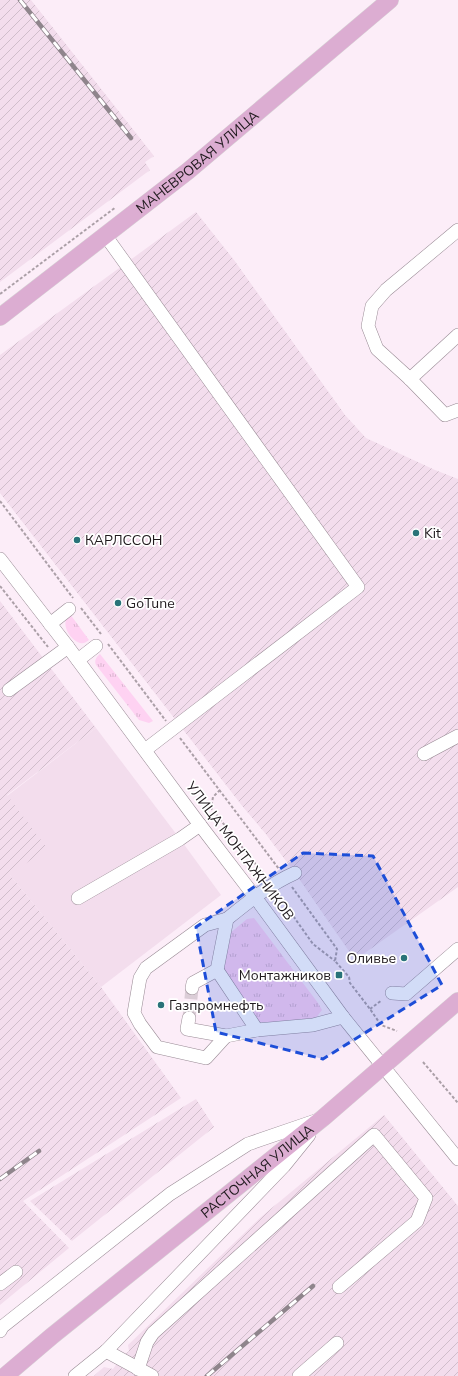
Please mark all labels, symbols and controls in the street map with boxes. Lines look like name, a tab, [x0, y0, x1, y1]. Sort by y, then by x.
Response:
street label: МАНЕВРОВАЯ УЛИЦА	[132, 106, 263, 218]
place label: Kit	[424, 524, 441, 543]
marker: Kit	[411, 528, 421, 538]
place label: КАРЛССОН	[85, 531, 163, 550]
marker: КАРЛССОН	[72, 535, 82, 545]
place label: GoTune	[126, 594, 175, 613]
marker: GoTune	[113, 598, 123, 608]
street label: УЛИЦА МОНТАЖНИКОВ	[181, 777, 298, 924]
place label: Оливье	[346, 949, 396, 968]
marker: Оливье	[399, 953, 409, 963]
place label: Монтажников	[239, 966, 331, 985]
marker: Монтажников	[334, 970, 344, 980]
place label: Газпромнефть	[169, 996, 264, 1015]
marker: Газпромнефть	[156, 1000, 166, 1010]
street label: РАСТОЧНАЯ УЛИЦА	[197, 1120, 318, 1222]

